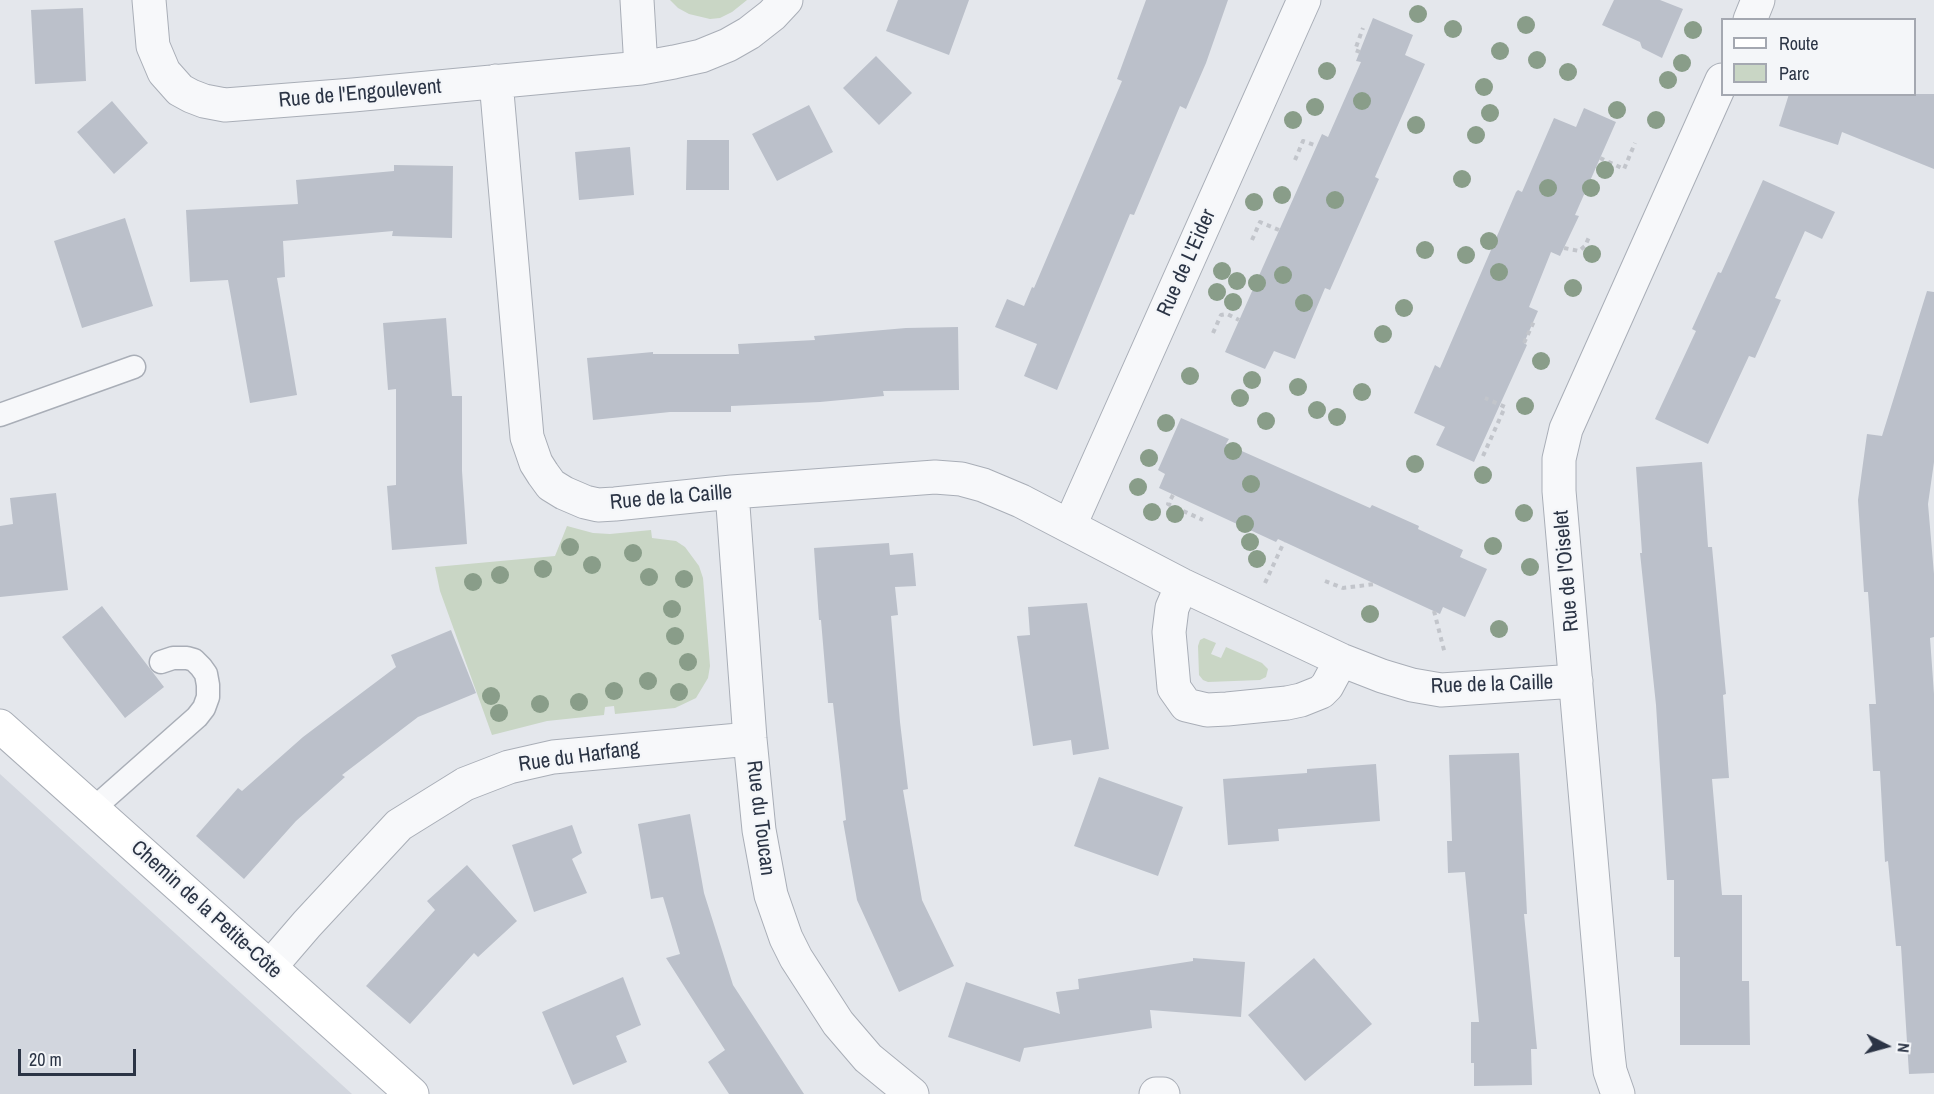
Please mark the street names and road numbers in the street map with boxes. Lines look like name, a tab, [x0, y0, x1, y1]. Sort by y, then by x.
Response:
street label: Rue de l'Engoulevent	[278, 74, 442, 114]
street label: Rue de L'Eider	[1152, 206, 1222, 320]
street label: Rue de la Caille	[609, 480, 733, 516]
street label: Rue de l'Oiselet	[1549, 509, 1585, 633]
street label: Rue de la Caille	[1430, 670, 1554, 700]
street label: Rue du Harfang	[517, 736, 641, 778]
street label: Rue du Toucan	[740, 759, 780, 877]
street label: Chemin de la Petite-Côte	[125, 836, 287, 984]

